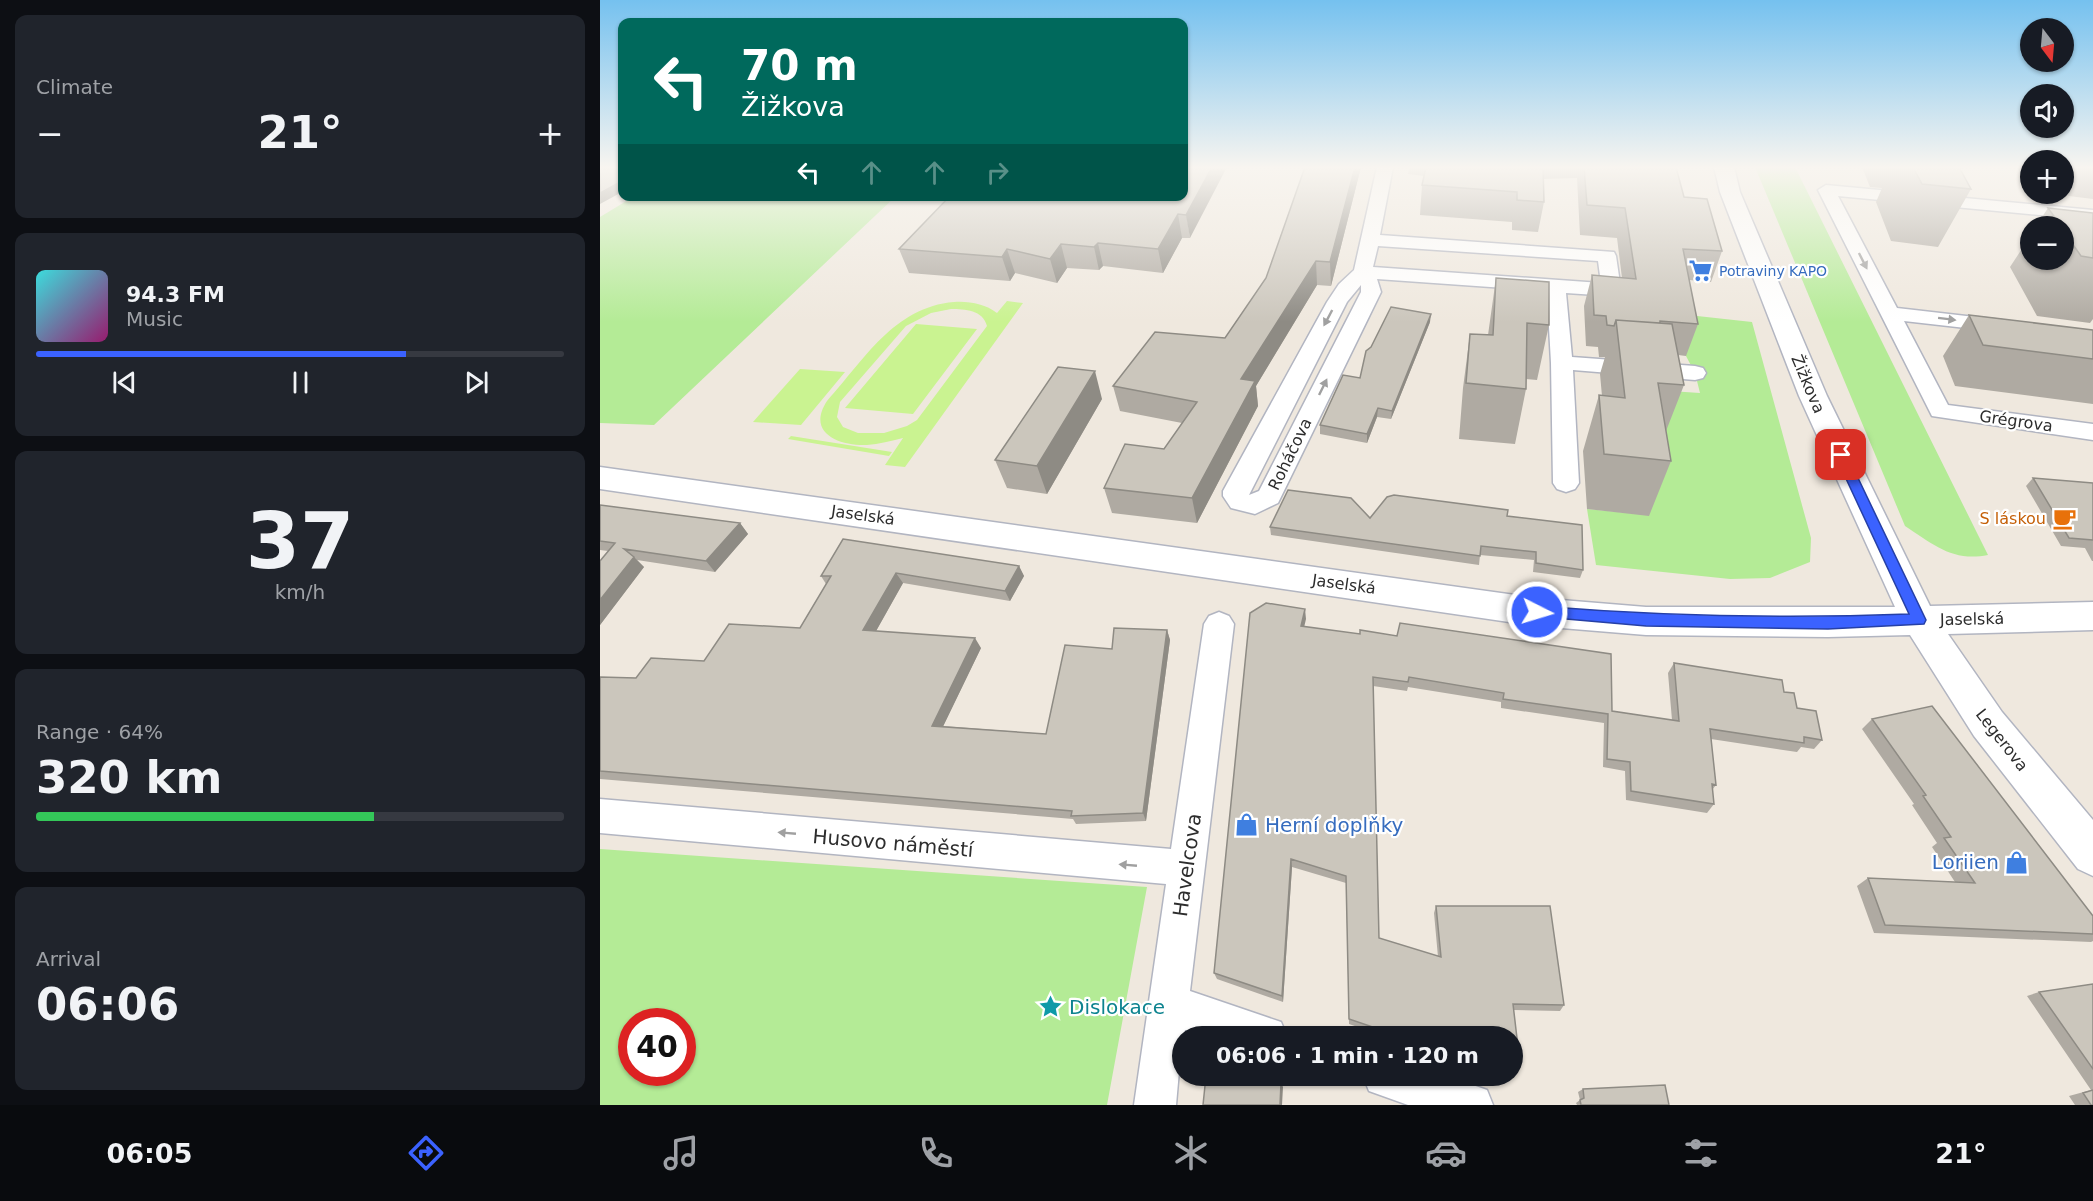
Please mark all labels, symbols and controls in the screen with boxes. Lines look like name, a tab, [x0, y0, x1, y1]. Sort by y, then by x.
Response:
north arrow	[2020, 18, 2074, 72]
map controls	[2020, 18, 2074, 270]
text: 70 m	[741, 41, 858, 90]
icon: left	[642, 42, 720, 120]
text: Climate	[36, 75, 113, 99]
button: sound	[2020, 84, 2074, 138]
text: Žižkova	[741, 91, 845, 122]
text: 21°	[257, 106, 343, 159]
text: −	[36, 114, 64, 153]
text: +	[536, 114, 564, 153]
button: +	[2020, 150, 2074, 204]
icon: left	[792, 156, 825, 189]
icon: ahead	[855, 156, 888, 189]
icon: ahead	[918, 156, 951, 189]
icon: right	[981, 156, 1014, 189]
button: −	[2020, 216, 2074, 270]
one-way arrow	[1857, 252, 1867, 270]
supermarket icon: Potraviny KAPO	[1688, 258, 1714, 284]
place label: Potraviny KAPO	[1719, 263, 1827, 279]
text: 94.3 FM	[126, 282, 225, 307]
text: Music	[126, 307, 183, 331]
one-way arrow	[1323, 310, 1333, 327]
one-way arrow	[1938, 315, 1957, 324]
street label: Žižkova	[1787, 352, 1829, 416]
icon: previous	[108, 366, 141, 399]
icon: pause	[284, 366, 317, 399]
icon: next	[460, 366, 493, 399]
one-way arrow	[1318, 378, 1328, 396]
street label: Grégrova	[1978, 406, 2054, 436]
street label: Roháčova	[1264, 415, 1316, 493]
pin	[1815, 429, 1866, 480]
icon: arrive	[1824, 438, 1857, 471]
text: 37	[246, 496, 354, 586]
street label: Jaselská	[829, 501, 896, 529]
cafe icon: S láskou	[2051, 505, 2077, 531]
place label: S láskou	[1980, 509, 2046, 528]
street label: Jaselská	[1310, 570, 1377, 598]
text: km/h	[275, 580, 325, 604]
position arrow	[1505, 580, 1569, 644]
street label: Jaselská	[1939, 609, 2004, 629]
street label: Legerova	[1972, 705, 2032, 775]
text: Range · 64%	[36, 720, 163, 744]
text: 320 km	[36, 751, 222, 804]
street label: Havelcova	[1168, 812, 1206, 918]
shop icon: Herní doplňky	[1234, 812, 1260, 838]
place label: Herní doplňky	[1265, 813, 1404, 837]
street label: Husovo náměstí	[812, 824, 976, 862]
one-way arrow	[778, 828, 797, 838]
shop icon: Loriien	[2004, 849, 2030, 875]
place label: Loriien	[1932, 850, 1999, 874]
one-way arrow	[1118, 860, 1137, 870]
text: Arrival	[36, 947, 101, 971]
text: 06:06	[36, 978, 179, 1031]
place icon: Dislokace	[1038, 994, 1064, 1020]
place label: Dislokace	[1069, 995, 1165, 1019]
speed limit sign: 40	[618, 1008, 696, 1086]
text: 06:06 · 1 min · 120 m	[1216, 1043, 1479, 1068]
icon: directions	[405, 1132, 447, 1174]
icon: music	[660, 1132, 702, 1174]
icon: phone	[915, 1132, 957, 1174]
icon: climate	[1170, 1132, 1212, 1174]
icon: car	[1425, 1132, 1467, 1174]
icon: filters	[1680, 1132, 1722, 1174]
text: 06:05	[106, 1138, 192, 1169]
text: 21°	[1935, 1138, 1986, 1169]

